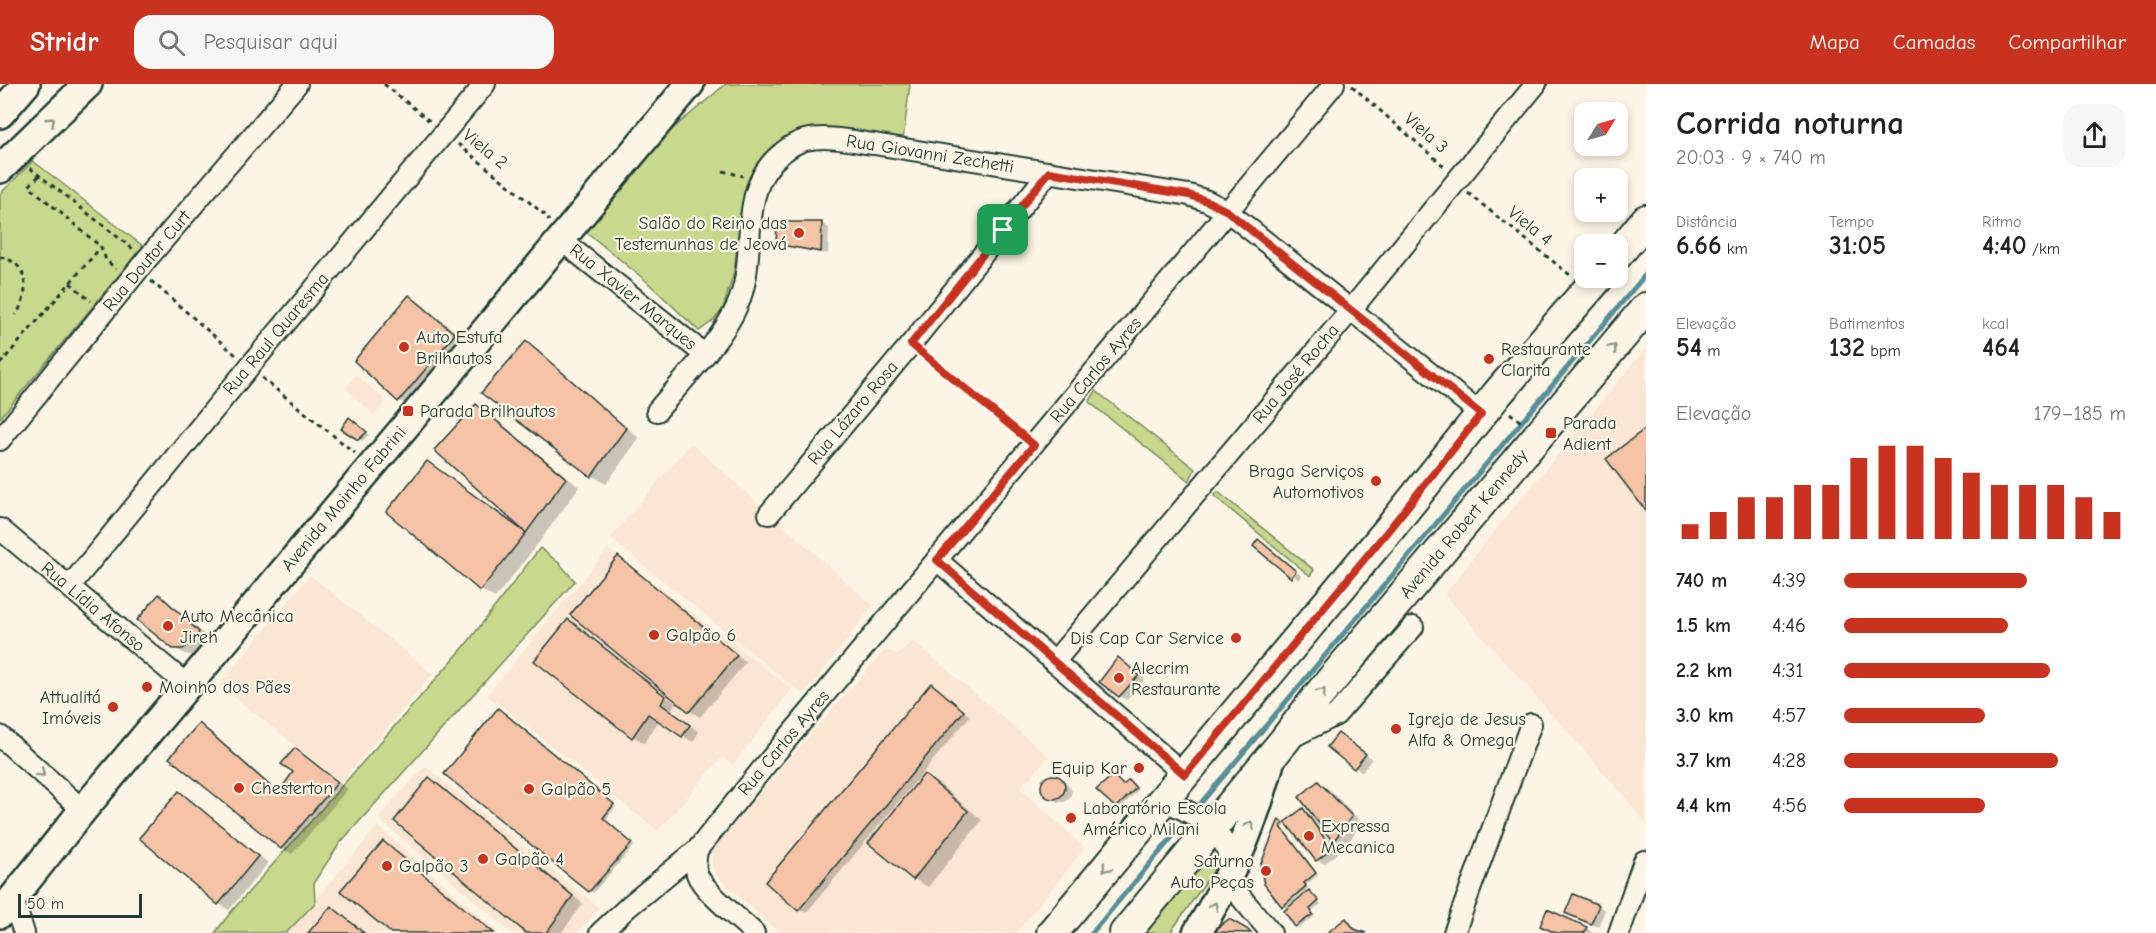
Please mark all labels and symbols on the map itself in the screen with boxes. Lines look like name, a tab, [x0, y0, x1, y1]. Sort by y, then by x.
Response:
north arrow	[1574, 102, 1628, 156]
street label: Viela 3	[1400, 108, 1452, 158]
one-way arrow	[43, 117, 54, 128]
street label: Viela 2	[458, 125, 512, 173]
street label: Rua Giovanni Zechetti	[845, 130, 1015, 178]
street label: Viela 4	[1504, 202, 1556, 250]
pin	[977, 204, 1028, 255]
street label: Rua Doutor Curt	[99, 206, 196, 316]
place label: Salão do Reino das Testemunhas de Jeová	[615, 213, 787, 255]
marker: Salão do Reino das Testemunhas de Jeová	[792, 226, 806, 240]
street label: Rua Xavier Marques	[565, 239, 701, 355]
street label: Rua Raul Quaresma	[219, 269, 333, 399]
street label: Rua Carlos Ayres	[1046, 313, 1146, 427]
street label: Rua José Rocha	[1248, 320, 1344, 428]
place label: Auto Estufa Brilhautos	[416, 327, 503, 369]
place label: Restaurante Clarita	[1501, 339, 1591, 381]
marker: Auto Estufa Brilhautos	[397, 340, 411, 354]
one-way arrow	[1605, 344, 1616, 355]
marker: Restaurante Clarita	[1482, 352, 1496, 366]
street label: Rua Lázaro Rosa	[804, 357, 902, 469]
place label: Parada Brilhautos	[420, 401, 556, 422]
marker: Parada Brilhautos	[401, 404, 415, 418]
place label: Parada Adient	[1563, 413, 1617, 455]
street label: Avenida Moinho Fabrini	[277, 422, 411, 576]
marker: Parada Adient	[1544, 426, 1558, 440]
street label: Avenida Robert Kennedy	[1395, 444, 1533, 603]
place label: Braga Serviços Automotivos	[1249, 461, 1364, 503]
marker: Braga Serviços Automotivos	[1369, 474, 1383, 488]
street label: Rua Lídia Afonso	[37, 558, 149, 656]
place label: Auto Mecânica Jireh	[180, 606, 294, 648]
marker: Auto Mecânica Jireh	[161, 619, 175, 633]
place label: Galpão 6	[666, 625, 736, 646]
marker: Galpão 6	[647, 628, 661, 642]
place label: Dis Cap Car Service	[1070, 628, 1224, 649]
marker: Dis Cap Car Service	[1229, 631, 1243, 645]
place label: Alecrim Restaurante	[1131, 658, 1221, 700]
marker: Alecrim Restaurante	[1112, 671, 1126, 685]
place label: Moinho dos Pães	[159, 677, 290, 698]
marker: Moinho dos Pães	[140, 680, 154, 694]
street label: Rua Carlos Ayres	[734, 686, 834, 800]
place label: Attualitá Imóveis	[40, 687, 101, 729]
one-way arrow	[1315, 688, 1326, 699]
marker: Attualitá Imóveis	[106, 700, 120, 714]
place label: Igreja de Jesus Alfa & Omega	[1408, 709, 1526, 751]
marker: Igreja de Jesus Alfa & Omega	[1389, 722, 1403, 736]
place label: Equip Kar	[1051, 758, 1128, 779]
marker: Equip Kar	[1132, 761, 1146, 775]
one-way arrow	[34, 766, 45, 777]
place label: Chesterton	[251, 778, 333, 799]
place label: Galpão 5	[541, 779, 611, 800]
marker: Chesterton	[232, 781, 246, 795]
marker: Galpão 5	[522, 782, 536, 796]
place label: Laboratório Escola Américo Milani	[1083, 798, 1227, 840]
marker: Laboratório Escola Américo Milani	[1064, 811, 1078, 825]
place label: Expressa Mecanica	[1321, 816, 1395, 858]
one-way arrow	[1243, 820, 1255, 831]
marker: Expressa Mecanica	[1302, 829, 1316, 843]
place label: Galpão 4	[495, 849, 564, 870]
place label: Saturno Auto Peças	[1170, 851, 1254, 893]
marker: Galpão 4	[476, 852, 490, 866]
place label: Galpão 3	[399, 856, 469, 877]
marker: Galpão 3	[380, 859, 394, 873]
one-way arrow	[1102, 861, 1113, 872]
marker: Saturno Auto Peças	[1259, 864, 1273, 878]
scale bar	[18, 891, 142, 918]
one-way arrow	[1206, 902, 1218, 913]

